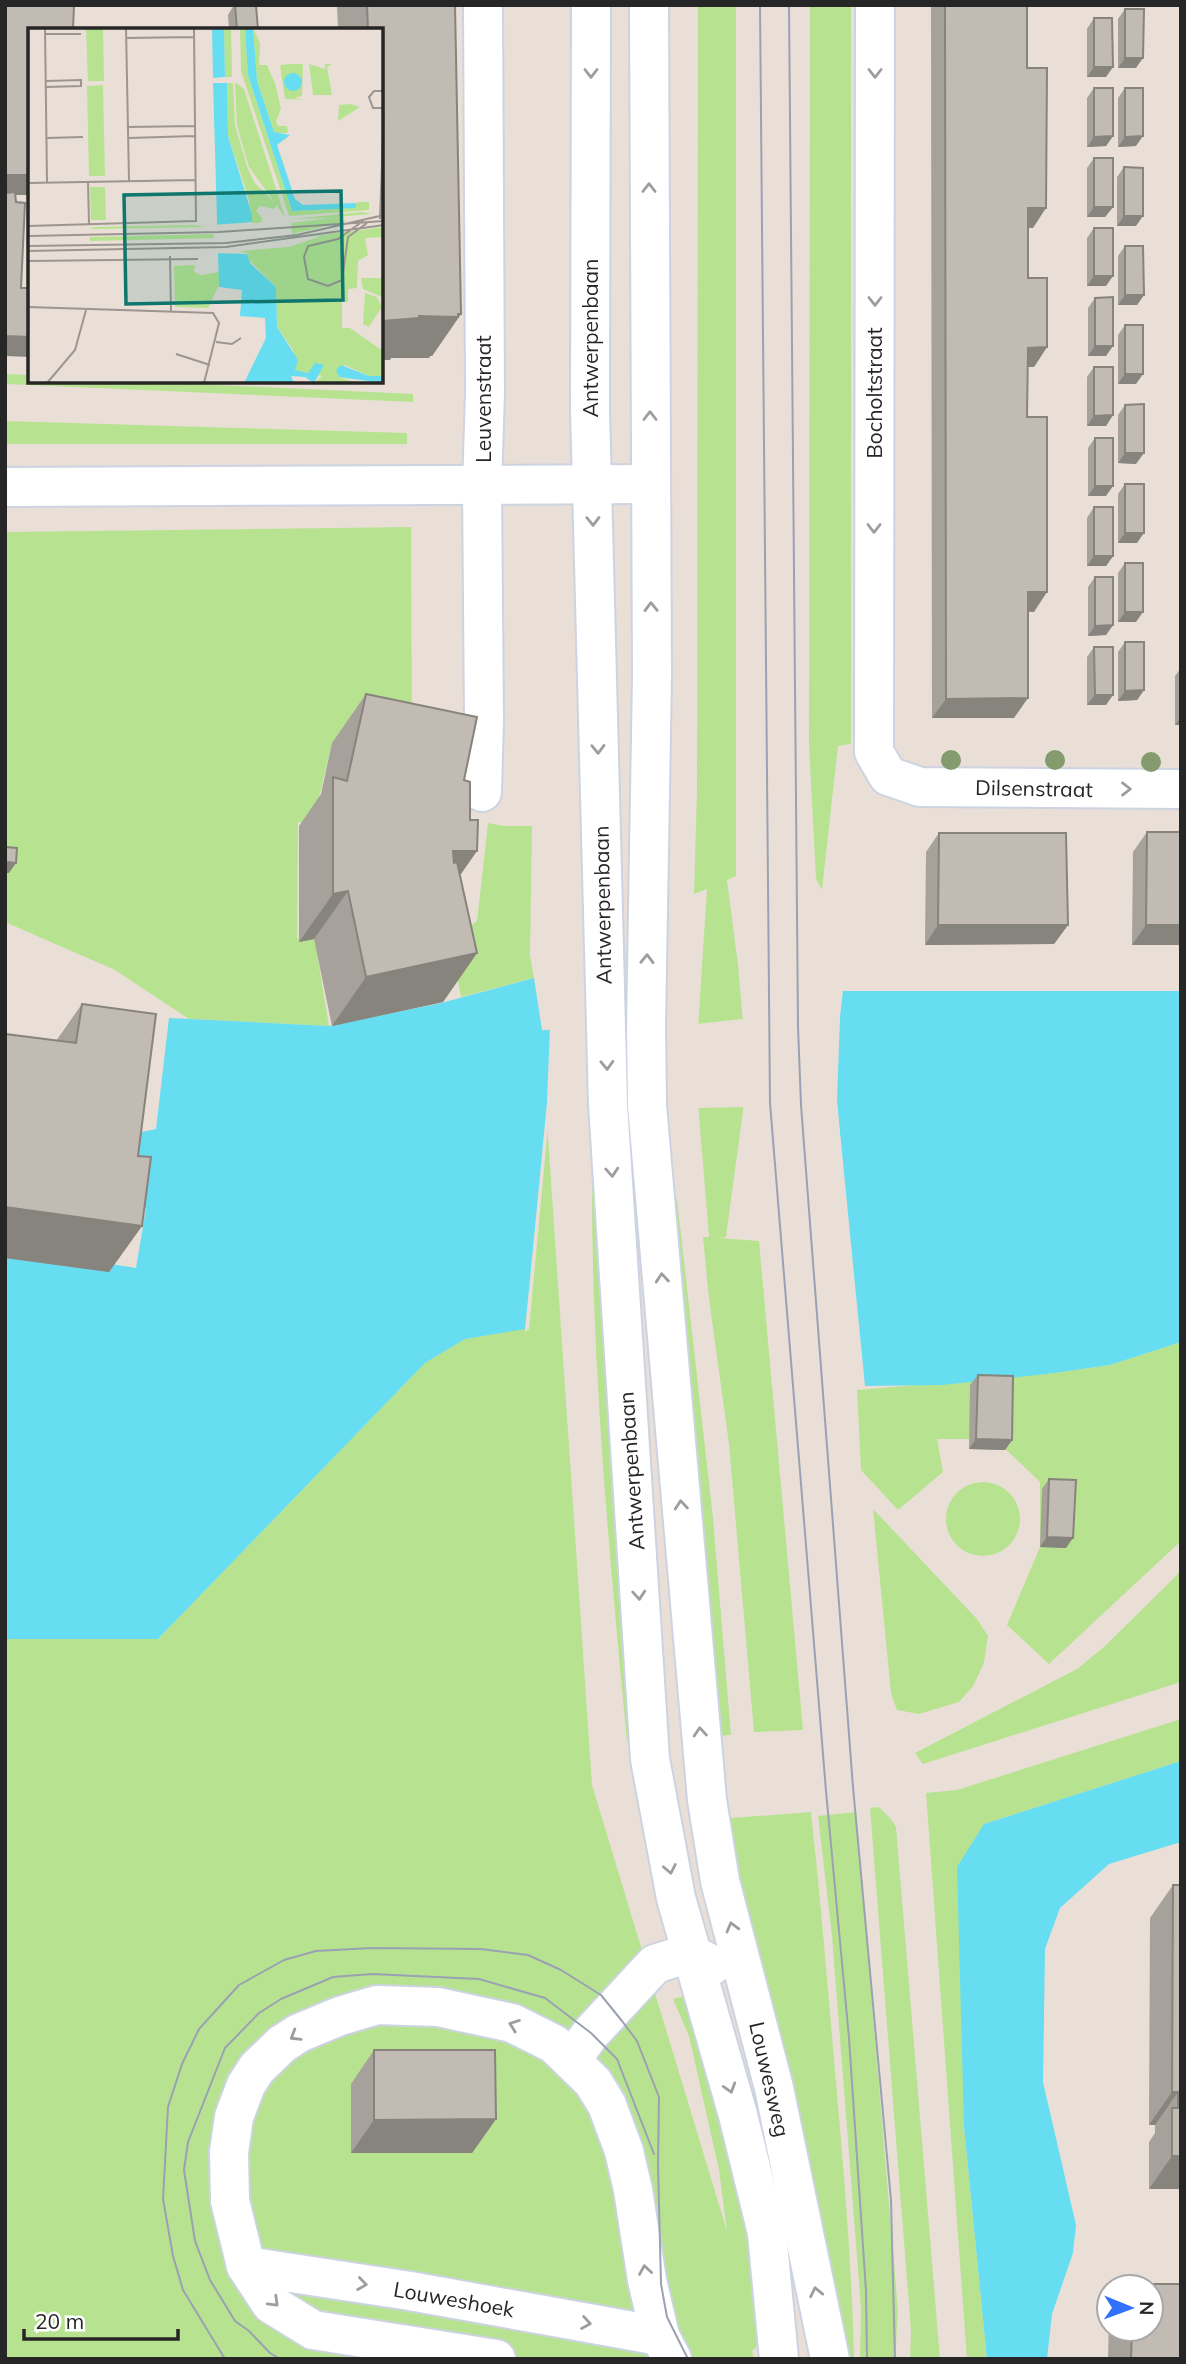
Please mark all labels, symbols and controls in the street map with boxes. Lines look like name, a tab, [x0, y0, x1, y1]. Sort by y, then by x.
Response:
inset map	[28, 28, 383, 383]
one-way arrow	[583, 69, 599, 79]
one-way arrow	[867, 69, 883, 79]
one-way arrow	[641, 183, 657, 193]
street label: Antwerpenbaan	[577, 259, 603, 417]
one-way arrow	[867, 296, 883, 307]
street label: Bocholtstraat	[861, 327, 887, 459]
street label: Leuvenstraat	[470, 335, 496, 463]
one-way arrow	[642, 410, 658, 421]
one-way arrow	[585, 516, 600, 527]
one-way arrow	[866, 524, 882, 534]
one-way arrow	[644, 602, 659, 613]
one-way arrow	[591, 744, 606, 755]
street label: Dilsenstraat	[975, 774, 1093, 802]
one-way arrow	[1121, 781, 1132, 797]
street label: Antwerpenbaan	[588, 825, 616, 985]
one-way arrow	[639, 953, 655, 964]
one-way arrow	[599, 1060, 614, 1071]
one-way arrow	[604, 1167, 619, 1178]
one-way arrow	[655, 1273, 670, 1284]
street label: Antwerpenbaan	[612, 1391, 650, 1551]
one-way arrow	[674, 1499, 689, 1510]
one-way arrow	[631, 1590, 646, 1601]
one-way arrow	[693, 1726, 708, 1737]
one-way arrow	[662, 1863, 677, 1875]
one-way arrow	[726, 1921, 740, 1933]
one-way arrow	[508, 2019, 521, 2033]
street label: Louwesweg	[744, 2019, 796, 2139]
one-way arrow	[289, 2028, 302, 2041]
one-way arrow	[722, 2082, 737, 2094]
one-way arrow	[638, 2264, 653, 2276]
north arrow	[1095, 2273, 1165, 2343]
one-way arrow	[356, 2276, 368, 2291]
street label: Louweshoek	[392, 2276, 516, 2322]
one-way arrow	[809, 2286, 824, 2298]
one-way arrow	[265, 2294, 278, 2307]
scale bar	[24, 2298, 178, 2342]
text: N	[1135, 2301, 1159, 2316]
text: 20 m	[35, 2308, 84, 2334]
one-way arrow	[580, 2315, 592, 2330]

